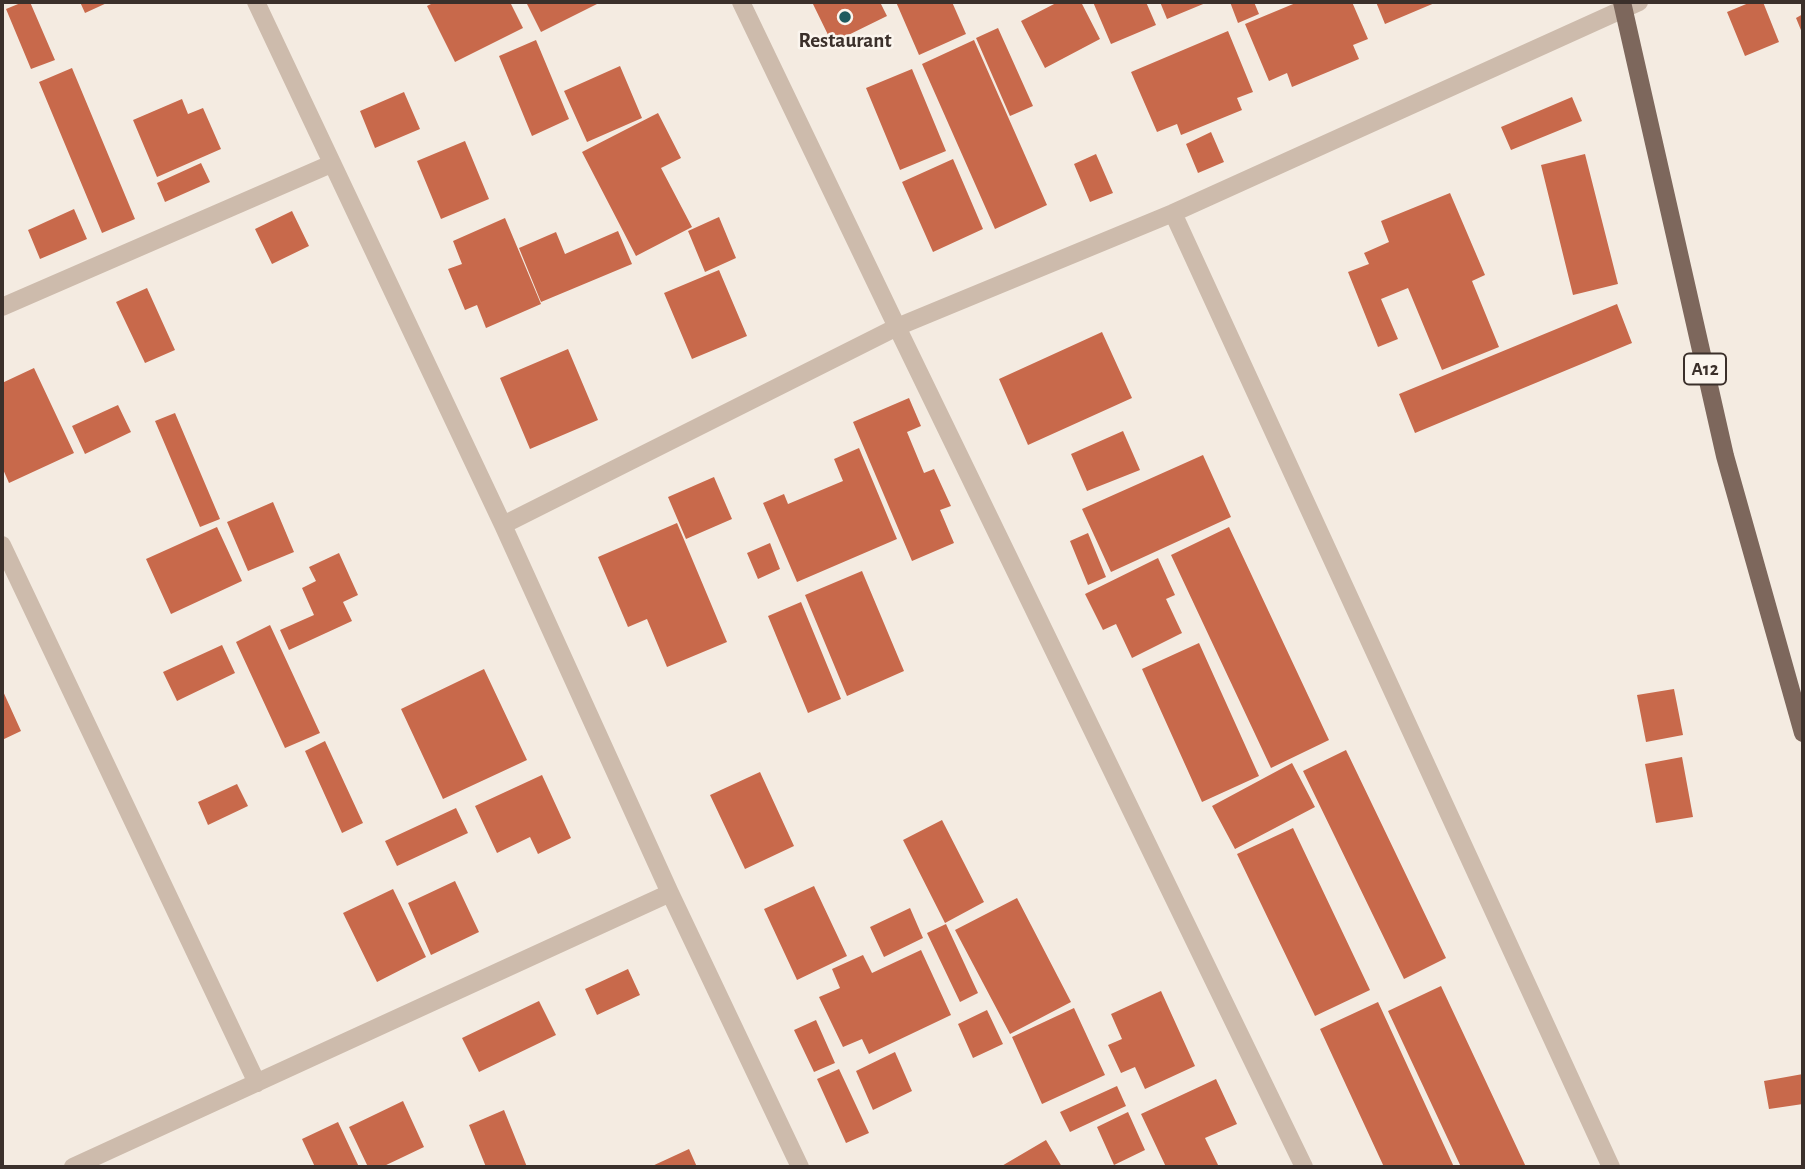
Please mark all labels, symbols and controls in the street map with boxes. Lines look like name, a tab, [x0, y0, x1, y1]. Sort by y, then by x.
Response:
marker: Restaurant	[837, 9, 853, 25]
place label: Restaurant	[799, 28, 891, 54]
road number: A12	[1684, 354, 1726, 384]

